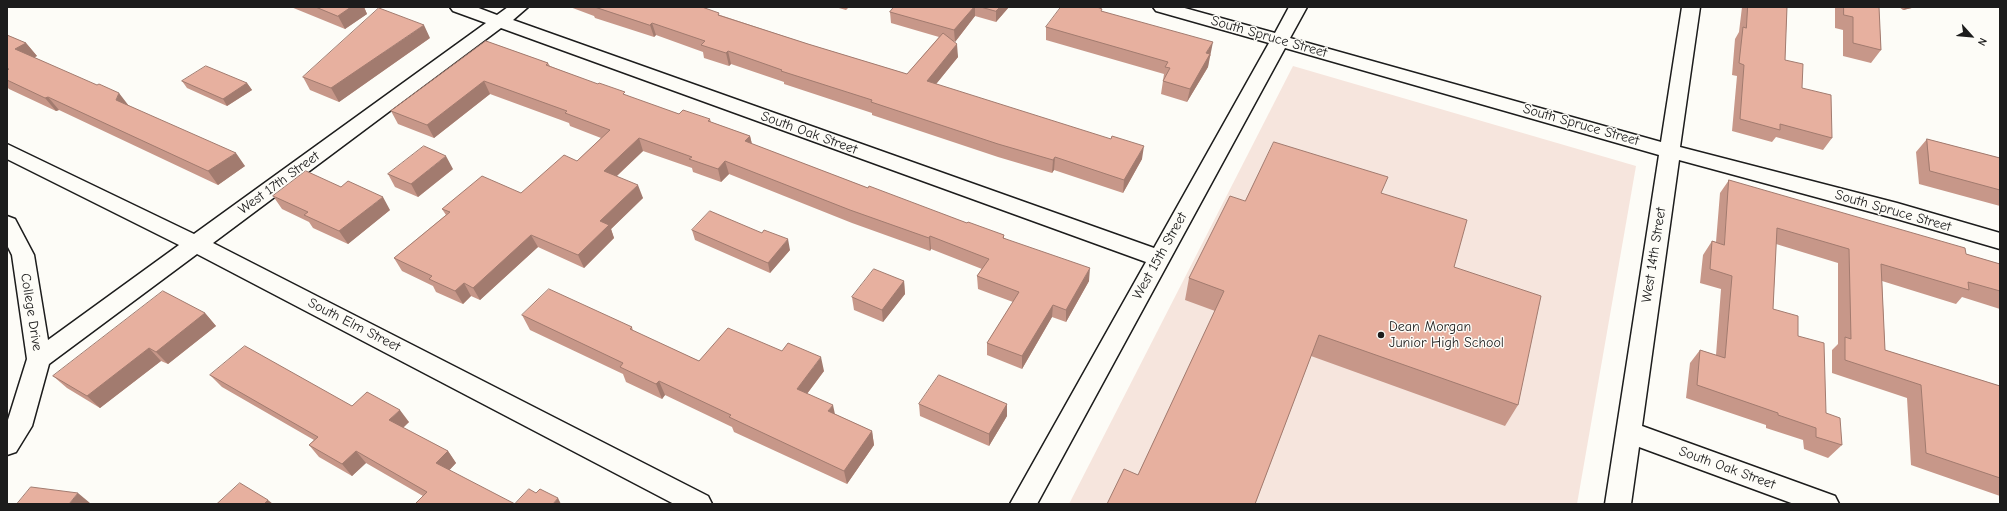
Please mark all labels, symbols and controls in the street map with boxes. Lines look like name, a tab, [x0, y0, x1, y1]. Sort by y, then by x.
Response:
street label: South Spruce Street	[1209, 12, 1329, 62]
north arrow	[1951, 16, 1991, 56]
text: N	[1975, 36, 1990, 48]
street label: South Spruce Street	[1521, 100, 1641, 150]
street label: South Oak Street	[759, 108, 859, 158]
street label: West 17th Street	[235, 148, 323, 218]
street label: South Spruce Street	[1833, 186, 1953, 236]
street label: West 14th Street	[1638, 206, 1670, 304]
street label: West 15th Street	[1129, 209, 1191, 303]
street label: College Drive	[17, 272, 45, 352]
street label: South Elm Street	[305, 295, 403, 355]
place label: Dean Morgan Junior High School	[1389, 319, 1504, 352]
marker: Dean Morgan Junior High School	[1376, 330, 1386, 340]
street label: South Oak Street	[1677, 443, 1777, 493]

